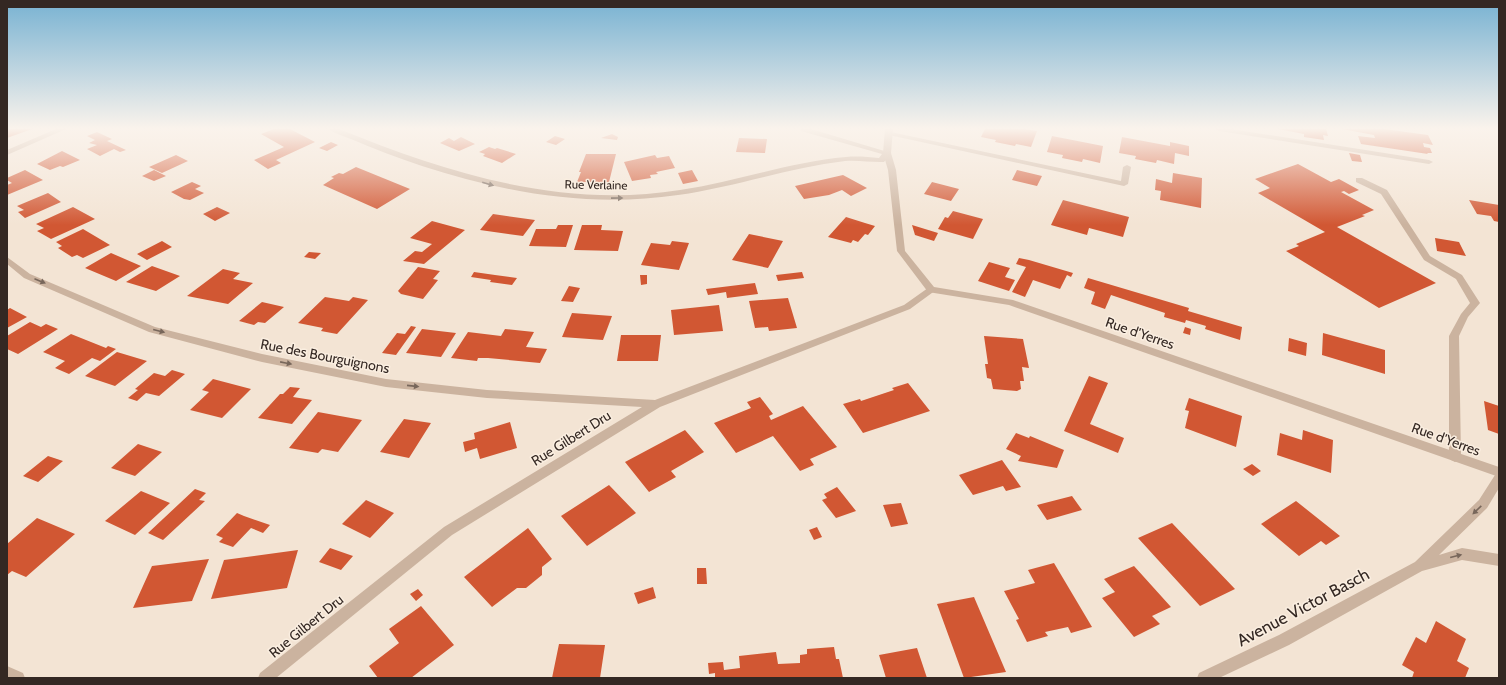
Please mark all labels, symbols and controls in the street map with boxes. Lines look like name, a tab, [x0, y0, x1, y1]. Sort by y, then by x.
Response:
street label: Rue Verlaine	[565, 176, 628, 193]
one-way arrow	[483, 181, 495, 187]
one-way arrow	[611, 195, 624, 201]
one-way arrow	[34, 279, 46, 285]
street label: Rue d'Yerres	[1103, 313, 1177, 353]
one-way arrow	[153, 329, 166, 335]
street label: Rue des Bourguignons	[259, 335, 391, 377]
one-way arrow	[279, 360, 292, 366]
one-way arrow	[407, 383, 419, 389]
street label: Rue Gilbert Dru	[528, 406, 614, 470]
street label: Rue d'Yerres	[1409, 418, 1483, 460]
one-way arrow	[1472, 505, 1482, 515]
one-way arrow	[1451, 553, 1463, 559]
street label: Avenue Victor Basch	[1234, 564, 1372, 650]
street label: Rue Gilbert Dru	[265, 590, 347, 662]

